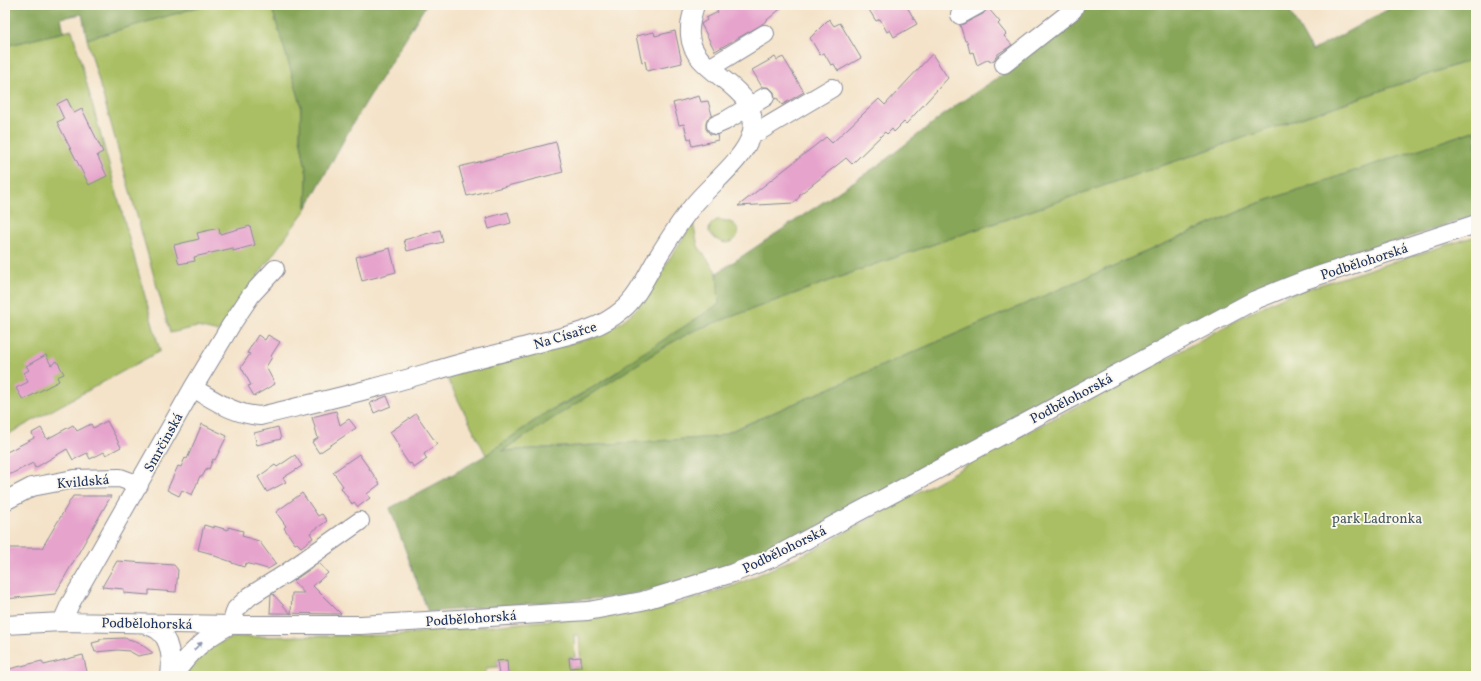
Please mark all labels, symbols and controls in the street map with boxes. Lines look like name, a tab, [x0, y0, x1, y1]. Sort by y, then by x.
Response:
street label: Podbělohorská	[1318, 239, 1411, 286]
street label: Na Císařce	[531, 318, 600, 355]
street label: Podbělohorská	[1027, 370, 1116, 429]
street label: Smrčinská	[140, 409, 188, 476]
street label: Kvildská	[56, 471, 110, 494]
park label: park Ladronka	[1332, 510, 1422, 529]
street label: Podbělohorská	[739, 522, 830, 579]
street label: Podbělohorská	[425, 607, 517, 632]
street label: Podbělohorská	[101, 614, 193, 635]
one-way arrow	[193, 642, 203, 651]

